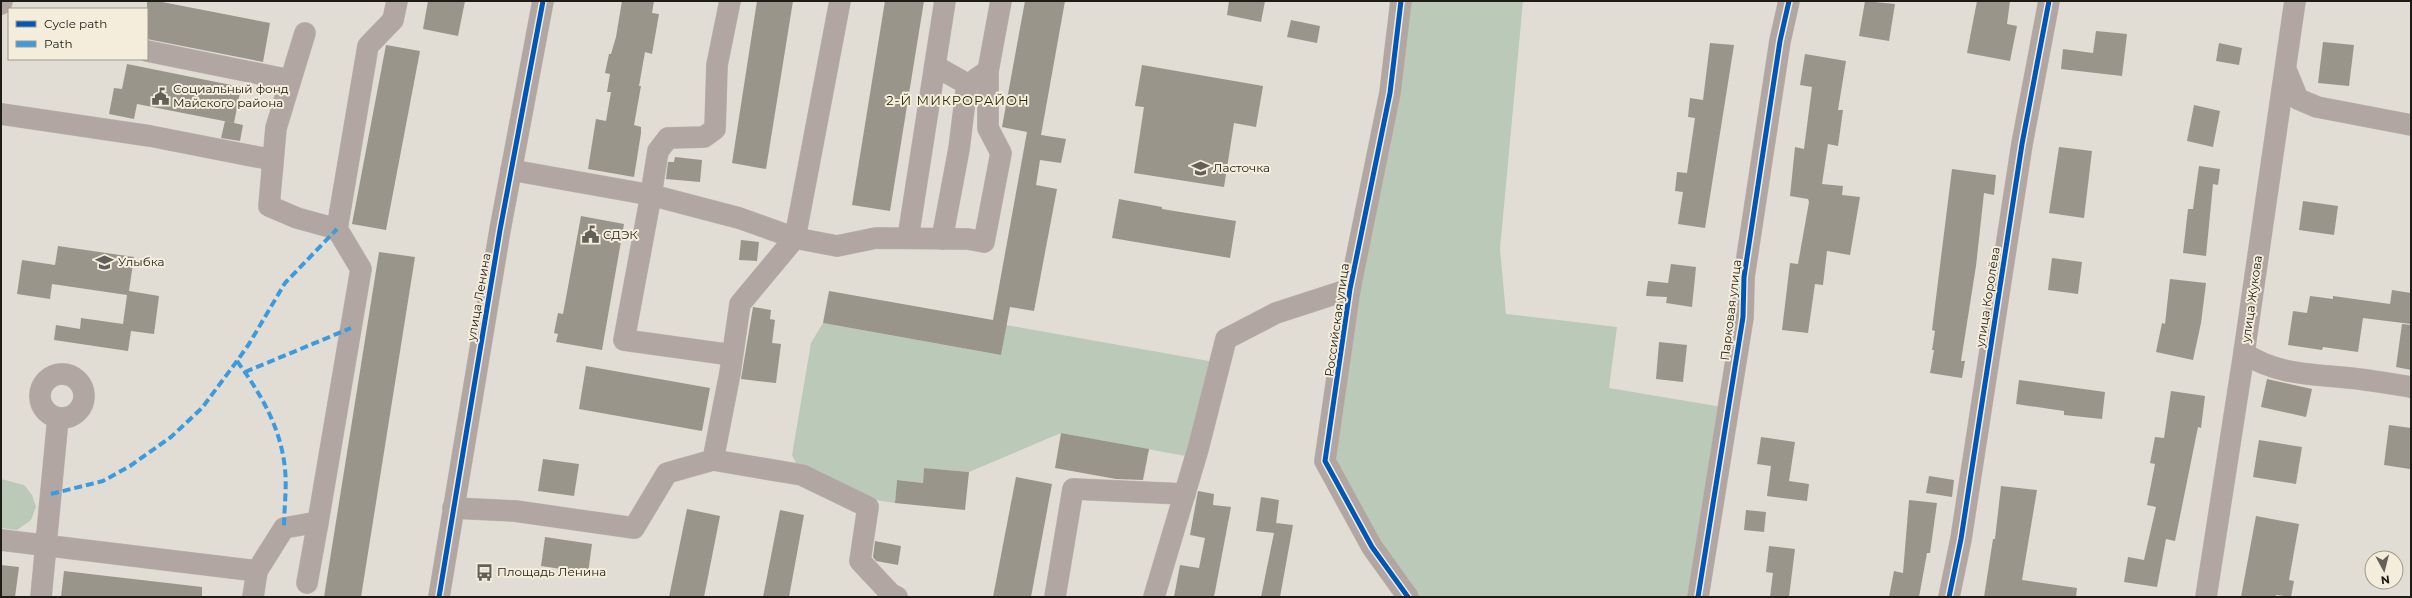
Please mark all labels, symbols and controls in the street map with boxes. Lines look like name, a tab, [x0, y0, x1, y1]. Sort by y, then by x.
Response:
legend	[8, 8, 148, 60]
text: Cycle path	[44, 16, 107, 31]
text: Path	[44, 36, 73, 51]
place label: Социальный фонд Майского района	[173, 81, 289, 110]
public building icon: Социальный фонд Майского района	[150, 86, 170, 106]
district label: 2-Й МИКРОРАЙОН	[886, 92, 1030, 108]
school or university icon: Ласточка	[1190, 158, 1210, 178]
place label: Ласточка	[1213, 160, 1270, 175]
public building icon: СДЭК	[580, 225, 600, 245]
place label: СДЭК	[603, 227, 638, 242]
street label: улица Королёва	[1972, 246, 2003, 349]
school or university icon: Улыбка	[95, 252, 115, 272]
street label: улица Ленина	[463, 252, 494, 343]
place label: Улыбка	[118, 254, 165, 269]
street label: улица Жукова	[2238, 254, 2265, 344]
street label: Парковая улица	[1717, 259, 1744, 361]
street label: Российская улица	[1321, 262, 1352, 378]
north arrow	[2364, 550, 2404, 590]
bus stop icon: Площадь Ленина	[474, 562, 494, 582]
place label: Площадь Ленина	[497, 564, 606, 579]
text: N	[2380, 572, 2390, 587]

